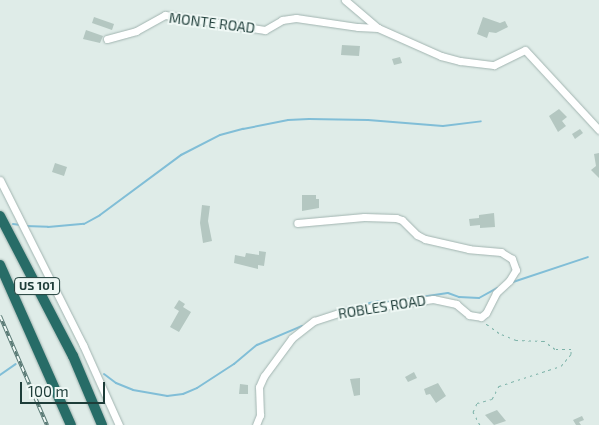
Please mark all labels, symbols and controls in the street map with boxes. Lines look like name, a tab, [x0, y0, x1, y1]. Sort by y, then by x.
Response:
street label: MONTE ROAD	[168, 9, 256, 37]
road number: US 101	[13, 276, 61, 296]
street label: ROBLES ROAD	[337, 292, 427, 322]
scale bar	[22, 372, 108, 404]
text: 100 m	[28, 382, 69, 400]

